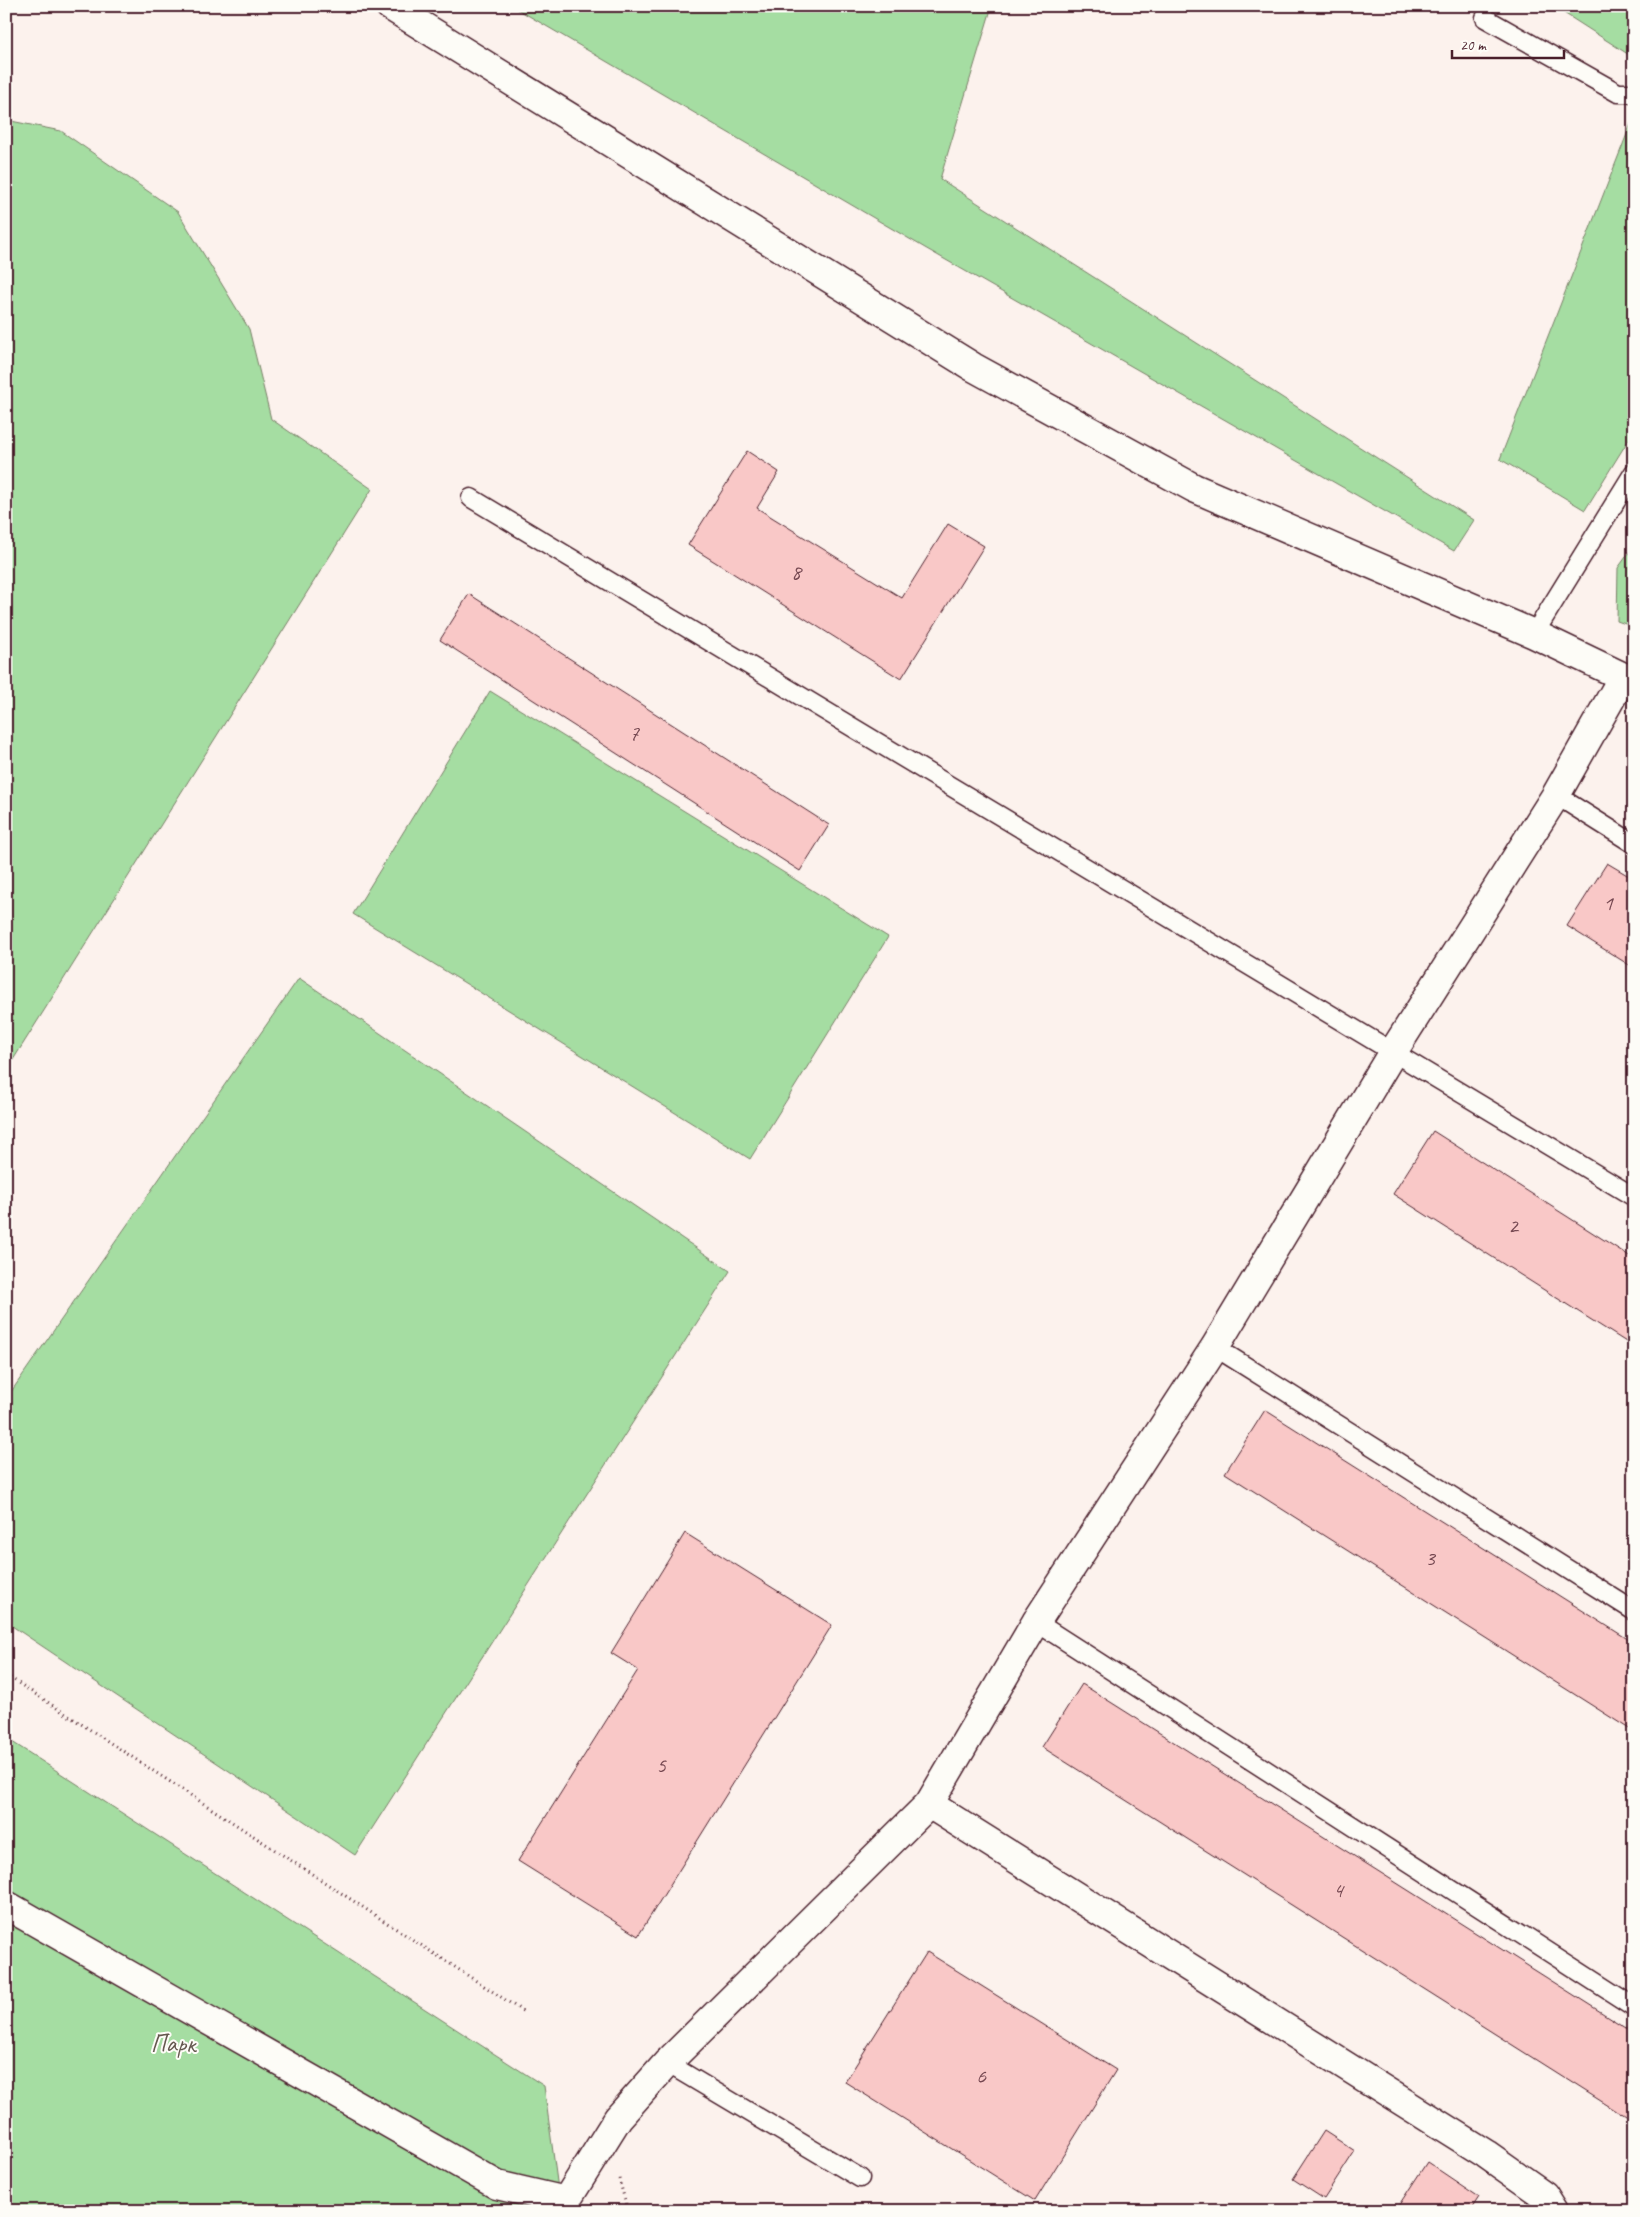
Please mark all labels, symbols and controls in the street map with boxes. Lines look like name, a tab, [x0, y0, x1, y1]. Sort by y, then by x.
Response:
scale bar	[1452, 28, 1565, 60]
text: 20 m	[1460, 36, 1487, 55]
house number: 8	[791, 558, 803, 586]
house number: 7	[629, 719, 640, 747]
house number: 1	[1603, 889, 1614, 917]
house number: 2	[1508, 1212, 1520, 1240]
house number: 3	[1425, 1544, 1437, 1572]
house number: 5	[656, 1751, 667, 1779]
house number: 4	[1333, 1876, 1345, 1904]
park label: Парк	[151, 2028, 197, 2060]
house number: 6	[976, 2062, 987, 2090]

